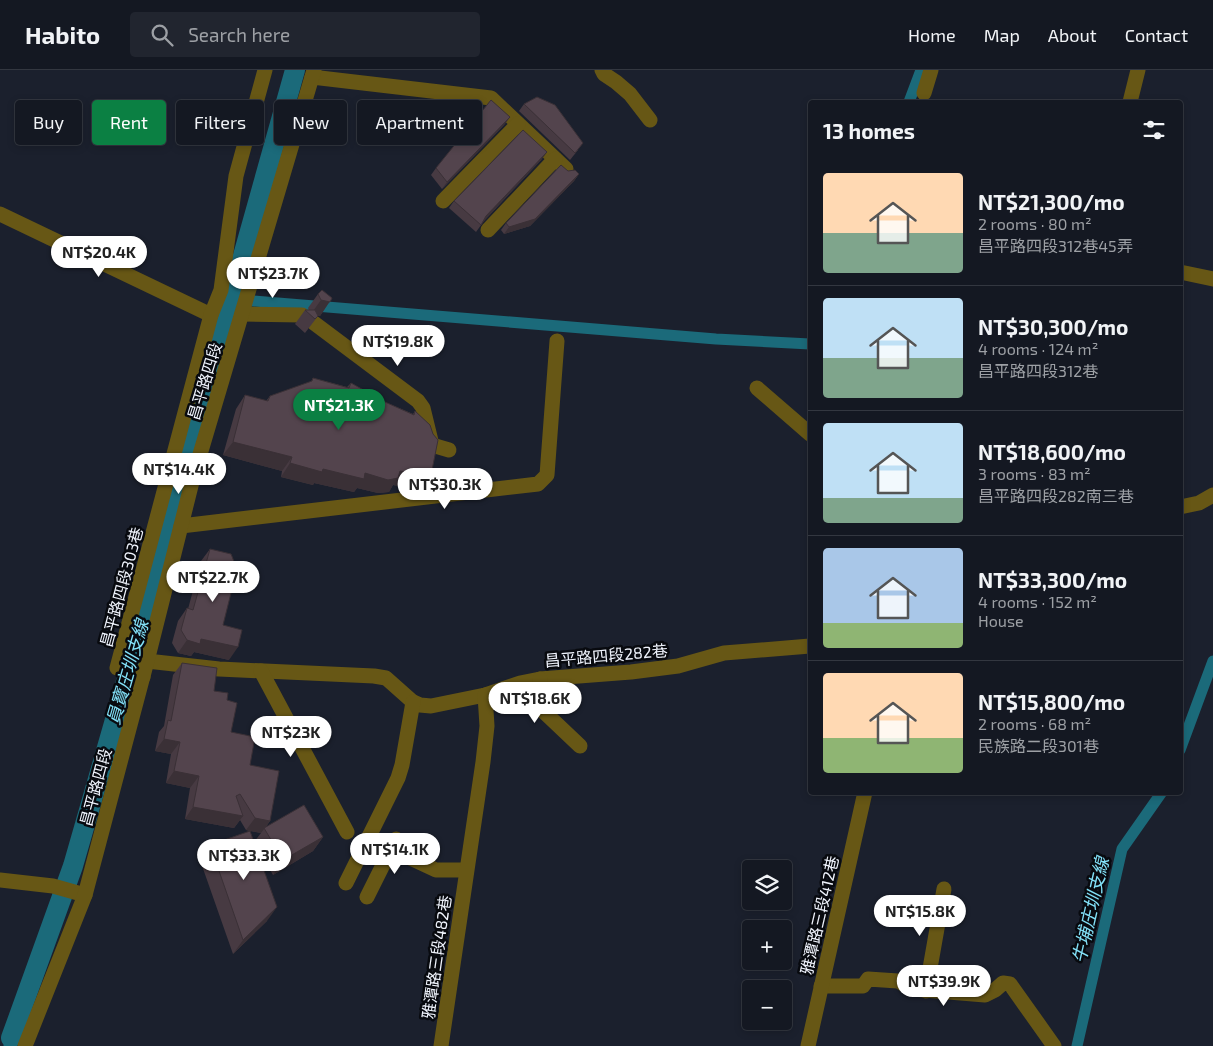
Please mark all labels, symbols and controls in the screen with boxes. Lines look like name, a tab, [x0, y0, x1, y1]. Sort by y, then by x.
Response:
search box	[130, 12, 480, 57]
text: Habito	[25, 20, 100, 49]
icon: search	[148, 21, 176, 49]
text: Search here	[188, 23, 290, 46]
text: Home	[908, 24, 956, 46]
text: Map	[984, 24, 1020, 46]
text: About	[1048, 24, 1097, 46]
text: Contact	[1125, 24, 1188, 46]
chip: Buy	[15, 100, 82, 145]
chip: Rent	[92, 100, 166, 145]
chip: Filters	[176, 100, 264, 145]
chip: New	[274, 100, 347, 145]
chip: Apartment	[357, 100, 482, 145]
icon: filters	[1140, 116, 1168, 144]
text: 13 homes	[823, 118, 915, 143]
text: NT$21,300/mo	[978, 189, 1125, 214]
icon: home	[863, 193, 923, 253]
text: 2 rooms · 80 m²	[978, 214, 1092, 233]
pin: NT$20.4K	[47, 236, 151, 278]
text: 昌平路四段312巷45弄	[978, 236, 1133, 255]
text: NT$20.4K	[62, 242, 136, 261]
pin: NT$23.7K	[221, 256, 325, 299]
text: NT$23.7K	[238, 263, 308, 282]
text: NT$30,300/mo	[978, 314, 1128, 339]
icon: home	[863, 318, 923, 378]
pin: NT$19.8K	[346, 324, 450, 367]
text: NT$19.8K	[363, 331, 433, 350]
text: 4 rooms · 124 m²	[978, 339, 1098, 358]
street label: 昌平路四段	[183, 340, 225, 422]
text: 昌平路四段312巷	[978, 361, 1098, 380]
pin: NT$21.3K	[287, 388, 391, 431]
text: NT$21.3K	[304, 395, 374, 414]
text: NT$18,600/mo	[978, 439, 1126, 464]
icon: home	[863, 443, 923, 503]
pin: NT$14.4K	[127, 452, 231, 495]
text: NT$14.4K	[143, 459, 215, 478]
text: 3 rooms · 83 m²	[978, 464, 1091, 483]
pin: NT$30.3K	[393, 468, 497, 510]
text: NT$30.3K	[409, 474, 481, 493]
text: 昌平路四段282南三巷	[978, 486, 1134, 505]
street label: 昌平路四段303巷	[96, 525, 146, 649]
pin: NT$22.7K	[161, 560, 265, 603]
text: NT$22.7K	[177, 567, 249, 586]
text: NT$33,300/mo	[978, 567, 1127, 592]
icon: home	[863, 568, 923, 628]
text: 4 rooms · 152 m²	[978, 592, 1097, 611]
text: House	[978, 611, 1024, 630]
water label: 員寶庄圳支線	[102, 615, 153, 727]
street label: 昌平路四段282巷	[544, 640, 668, 670]
pin: NT$18.6K	[483, 682, 587, 724]
text: NT$18.6K	[500, 688, 570, 707]
text: NT$15,800/mo	[978, 689, 1125, 714]
icon: home	[863, 693, 923, 753]
text: 2 rooms · 68 m²	[978, 714, 1091, 733]
pin: NT$23K	[250, 716, 332, 758]
text: NT$23K	[262, 722, 320, 741]
text: 民族路二段301巷	[978, 736, 1099, 755]
street label: 昌平路四段	[75, 746, 115, 828]
pin: NT$14.1K	[343, 832, 447, 875]
pin: NT$33.3K	[192, 838, 296, 881]
text: NT$14.1K	[361, 839, 429, 858]
text: NT$33.3K	[208, 845, 280, 864]
water label: 牛埔庄圳支線	[1067, 853, 1113, 965]
street label: 雅潭路三段412巷	[796, 854, 842, 976]
map controls	[742, 860, 792, 1030]
button: layers	[742, 860, 792, 910]
street label: 雅潭路三段482巷	[418, 894, 454, 1020]
pin: NT$15.8K	[868, 894, 972, 937]
text: NT$15.8K	[885, 901, 955, 920]
button: +	[742, 920, 792, 970]
pin: NT$39.9K	[892, 964, 996, 1007]
text: NT$39.9K	[908, 971, 980, 990]
button: −	[742, 980, 792, 1030]

